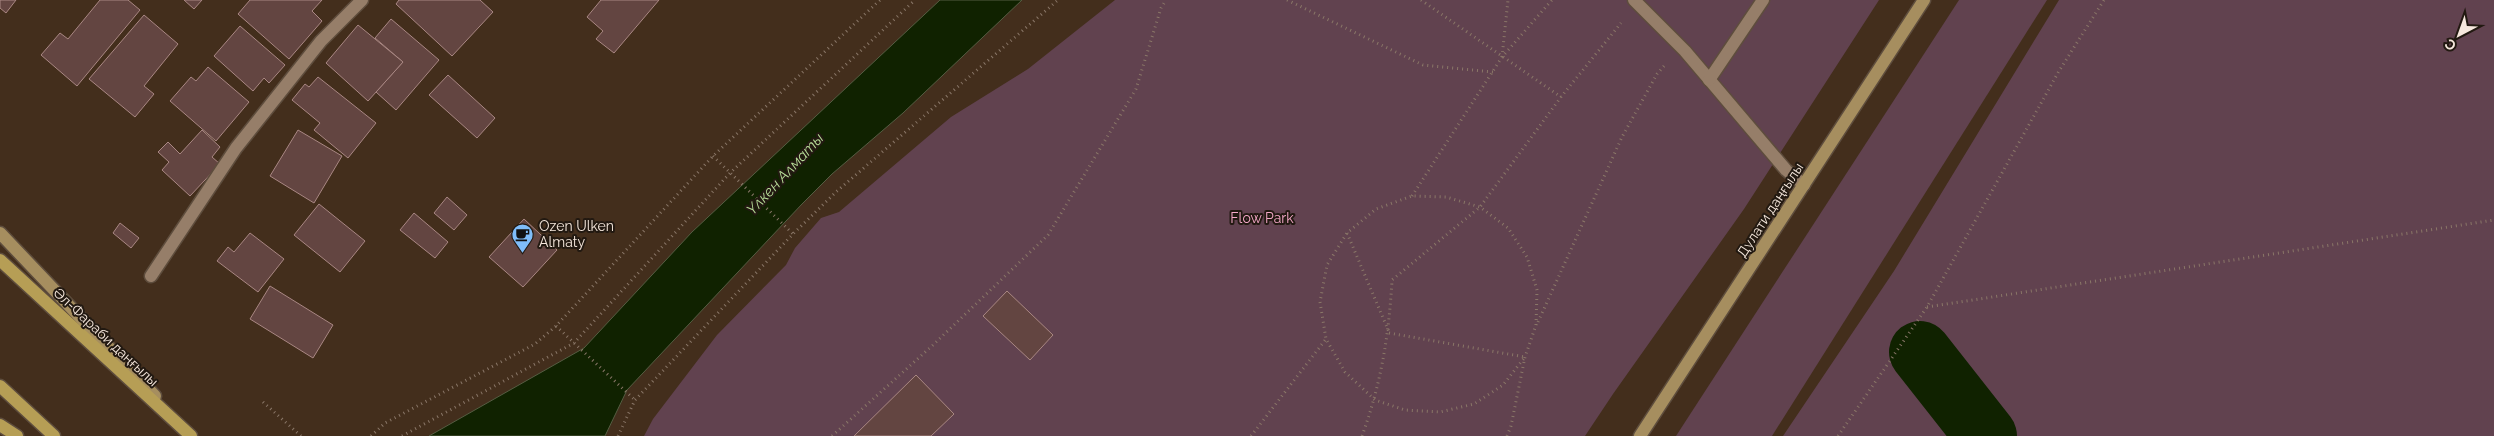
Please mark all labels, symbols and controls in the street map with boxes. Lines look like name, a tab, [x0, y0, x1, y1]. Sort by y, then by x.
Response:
north arrow	[2434, 10, 2484, 60]
text: С	[2441, 35, 2459, 54]
water label: Үлкен Алматы	[743, 130, 827, 218]
street label: Дулати даңғылы	[1734, 160, 1806, 260]
park label: Flow Park	[1230, 210, 1294, 226]
place label: Ozen Ulken Almaty	[539, 218, 614, 250]
cafe icon: Ozen Ulken Almaty	[511, 222, 535, 253]
street label: Әл-Фараби даңғылы	[50, 284, 162, 390]

